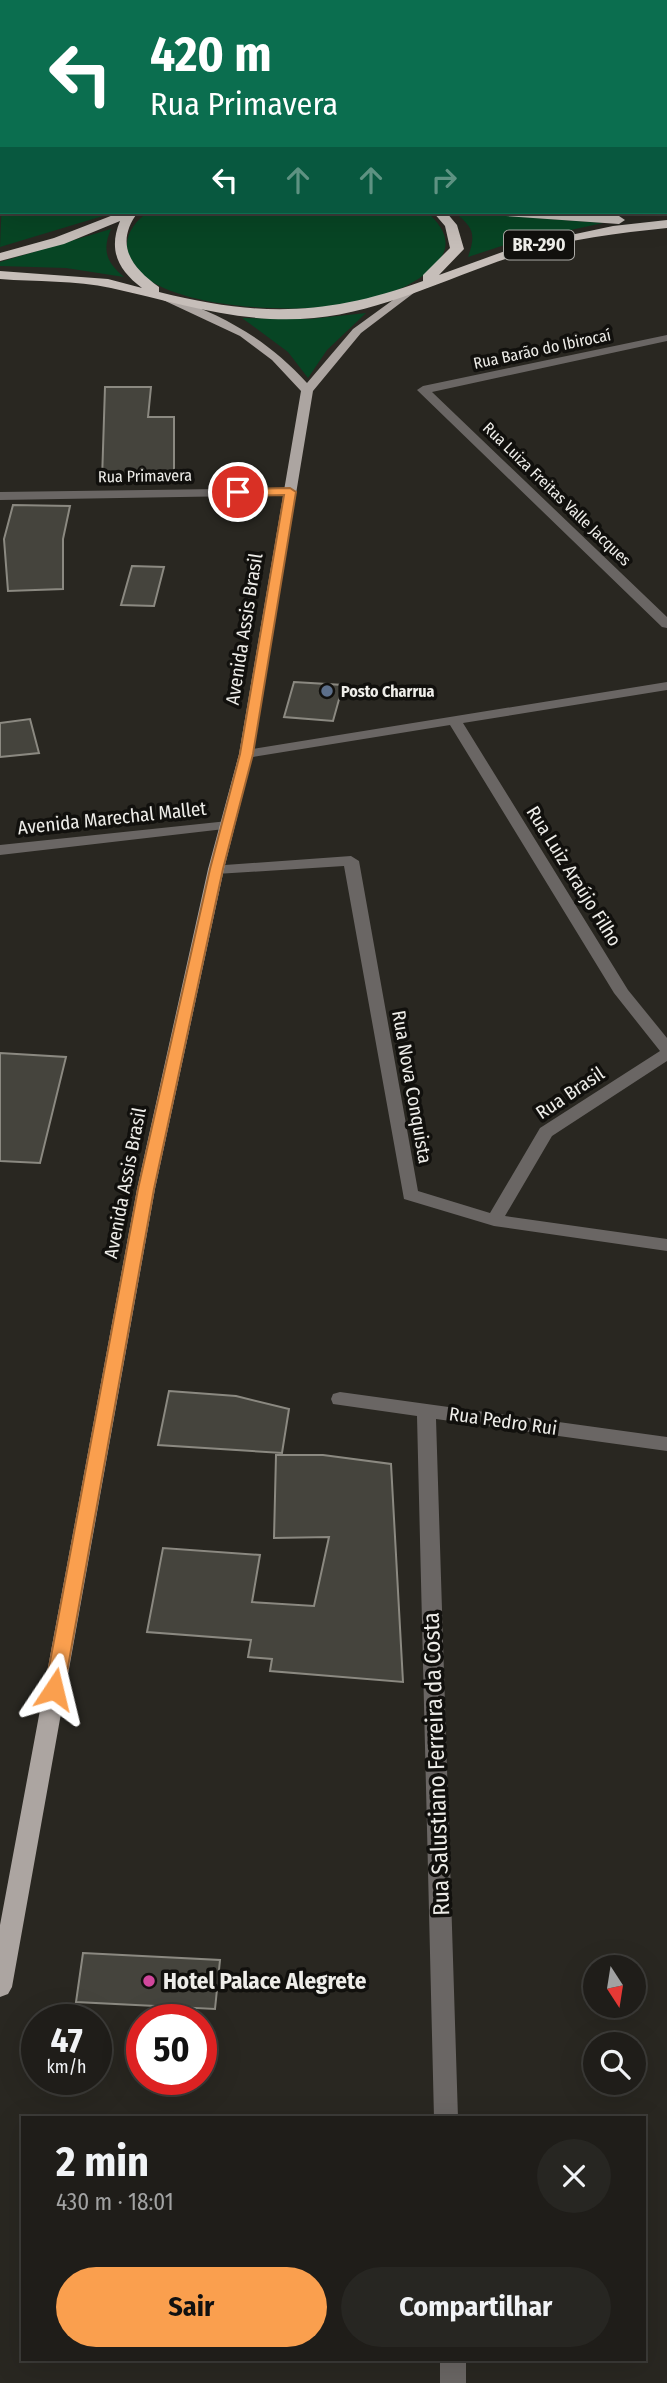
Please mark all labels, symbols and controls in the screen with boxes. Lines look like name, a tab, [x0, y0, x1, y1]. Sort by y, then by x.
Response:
text: 420 m	[150, 25, 272, 84]
icon: left	[35, 28, 126, 119]
text: Rua Primavera	[150, 85, 338, 123]
icon: left	[206, 161, 244, 199]
icon: ahead	[279, 161, 317, 199]
icon: ahead	[352, 161, 390, 199]
icon: right	[425, 161, 463, 199]
road number: BR-290	[504, 230, 574, 260]
street label: Rua Barão do Ibirocaí	[472, 325, 612, 373]
street label: Rua Luiza Freitas Valle Jacques	[479, 418, 635, 570]
pin	[208, 462, 268, 522]
street label: Rua Primavera	[98, 466, 192, 486]
icon: arrive	[219, 473, 257, 511]
street label: Avenida Assis Brasil	[221, 551, 267, 707]
place label: Posto Charrua	[341, 682, 435, 701]
marker: Posto Charrua	[319, 683, 335, 699]
street label: Avenida Marechal Mallet	[16, 797, 208, 839]
street label: Rua Luiz Araújo Filho	[522, 802, 626, 950]
street label: Rua Nova Conquista	[387, 1009, 437, 1165]
street label: Rua Brasil	[531, 1062, 609, 1124]
street label: Avenida Assis Brasil	[99, 1105, 151, 1261]
street label: Rua Pedro Rui	[448, 1402, 558, 1440]
street label: Rua Salustiano Ferreira da Costa	[417, 1612, 455, 1916]
position arrow	[17, 1652, 91, 1726]
north arrow	[583, 1955, 646, 2018]
map controls	[583, 1955, 646, 2095]
place label: Hotel Palace Alegrete	[163, 1967, 367, 1995]
marker: Hotel Palace Alegrete	[141, 1973, 157, 1989]
speed limit sign: 50	[126, 2004, 217, 2095]
text: 47	[50, 2019, 83, 2061]
button: search	[583, 2032, 646, 2095]
text: km/h	[46, 2056, 87, 2078]
text: 2 min	[56, 2137, 149, 2187]
button: close	[537, 2139, 611, 2213]
text: 430 m · 18:01	[56, 2188, 174, 2216]
button: Sair	[56, 2267, 327, 2347]
button: Compartilhar	[341, 2267, 611, 2347]

